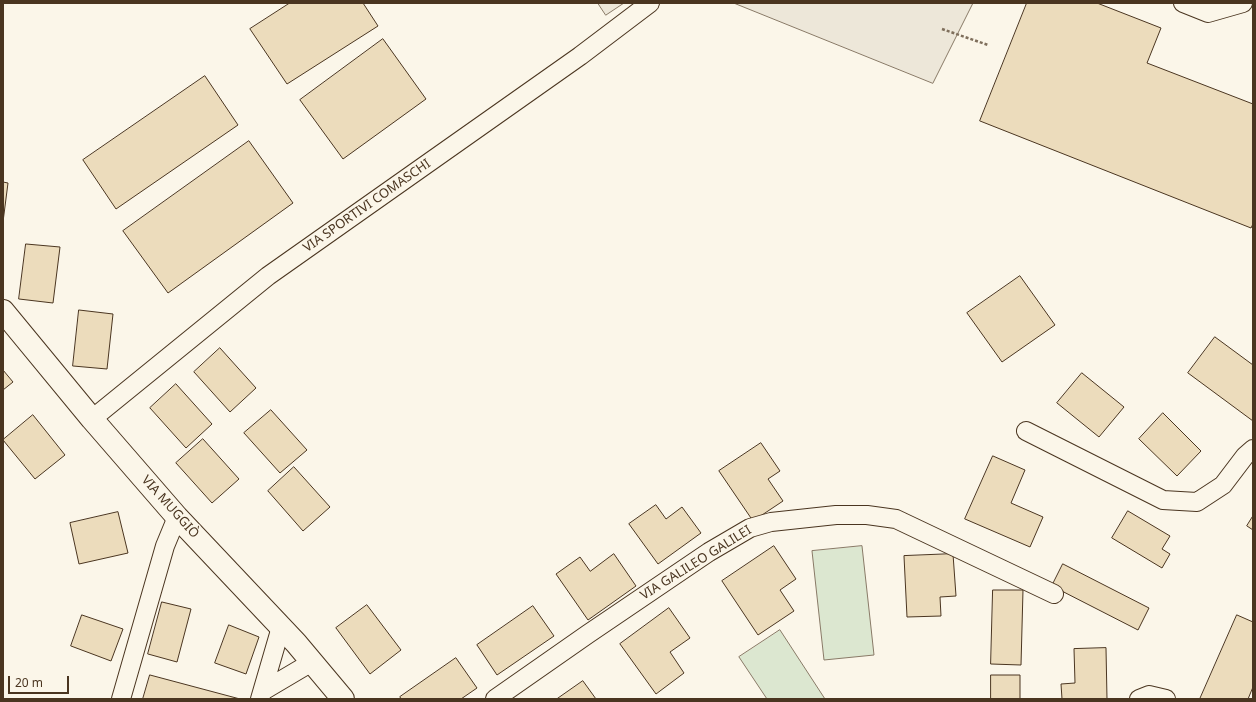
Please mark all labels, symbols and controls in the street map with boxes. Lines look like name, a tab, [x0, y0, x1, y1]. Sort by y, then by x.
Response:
street label: VIA SPORTIVI COMASCHI	[300, 156, 434, 256]
street label: VIA MUGGIÒ	[138, 473, 202, 541]
street label: VIA GALILEO GALILEI	[638, 522, 754, 604]
scale bar	[10, 668, 71, 694]
text: 20 m	[15, 674, 43, 691]

